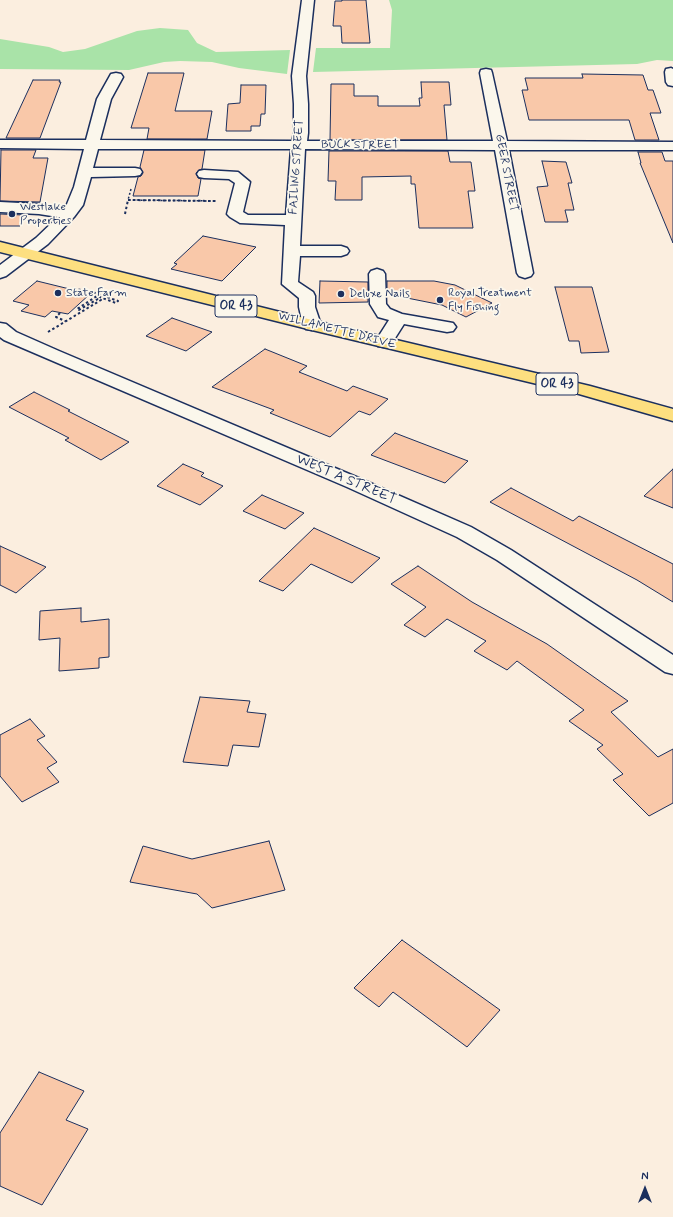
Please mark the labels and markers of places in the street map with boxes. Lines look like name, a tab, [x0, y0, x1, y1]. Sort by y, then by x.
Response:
place label: Westlake Properties	[20, 200, 71, 228]
marker: Westlake Properties	[7, 209, 17, 219]
place label: State Farm	[66, 286, 127, 300]
place label: Royal Treatment Fly Fishing	[448, 286, 532, 314]
place label: Deluxe Nails	[349, 287, 410, 301]
marker: State Farm	[53, 288, 63, 298]
marker: Deluxe Nails	[336, 289, 346, 299]
marker: Royal Treatment Fly Fishing	[435, 295, 445, 305]

